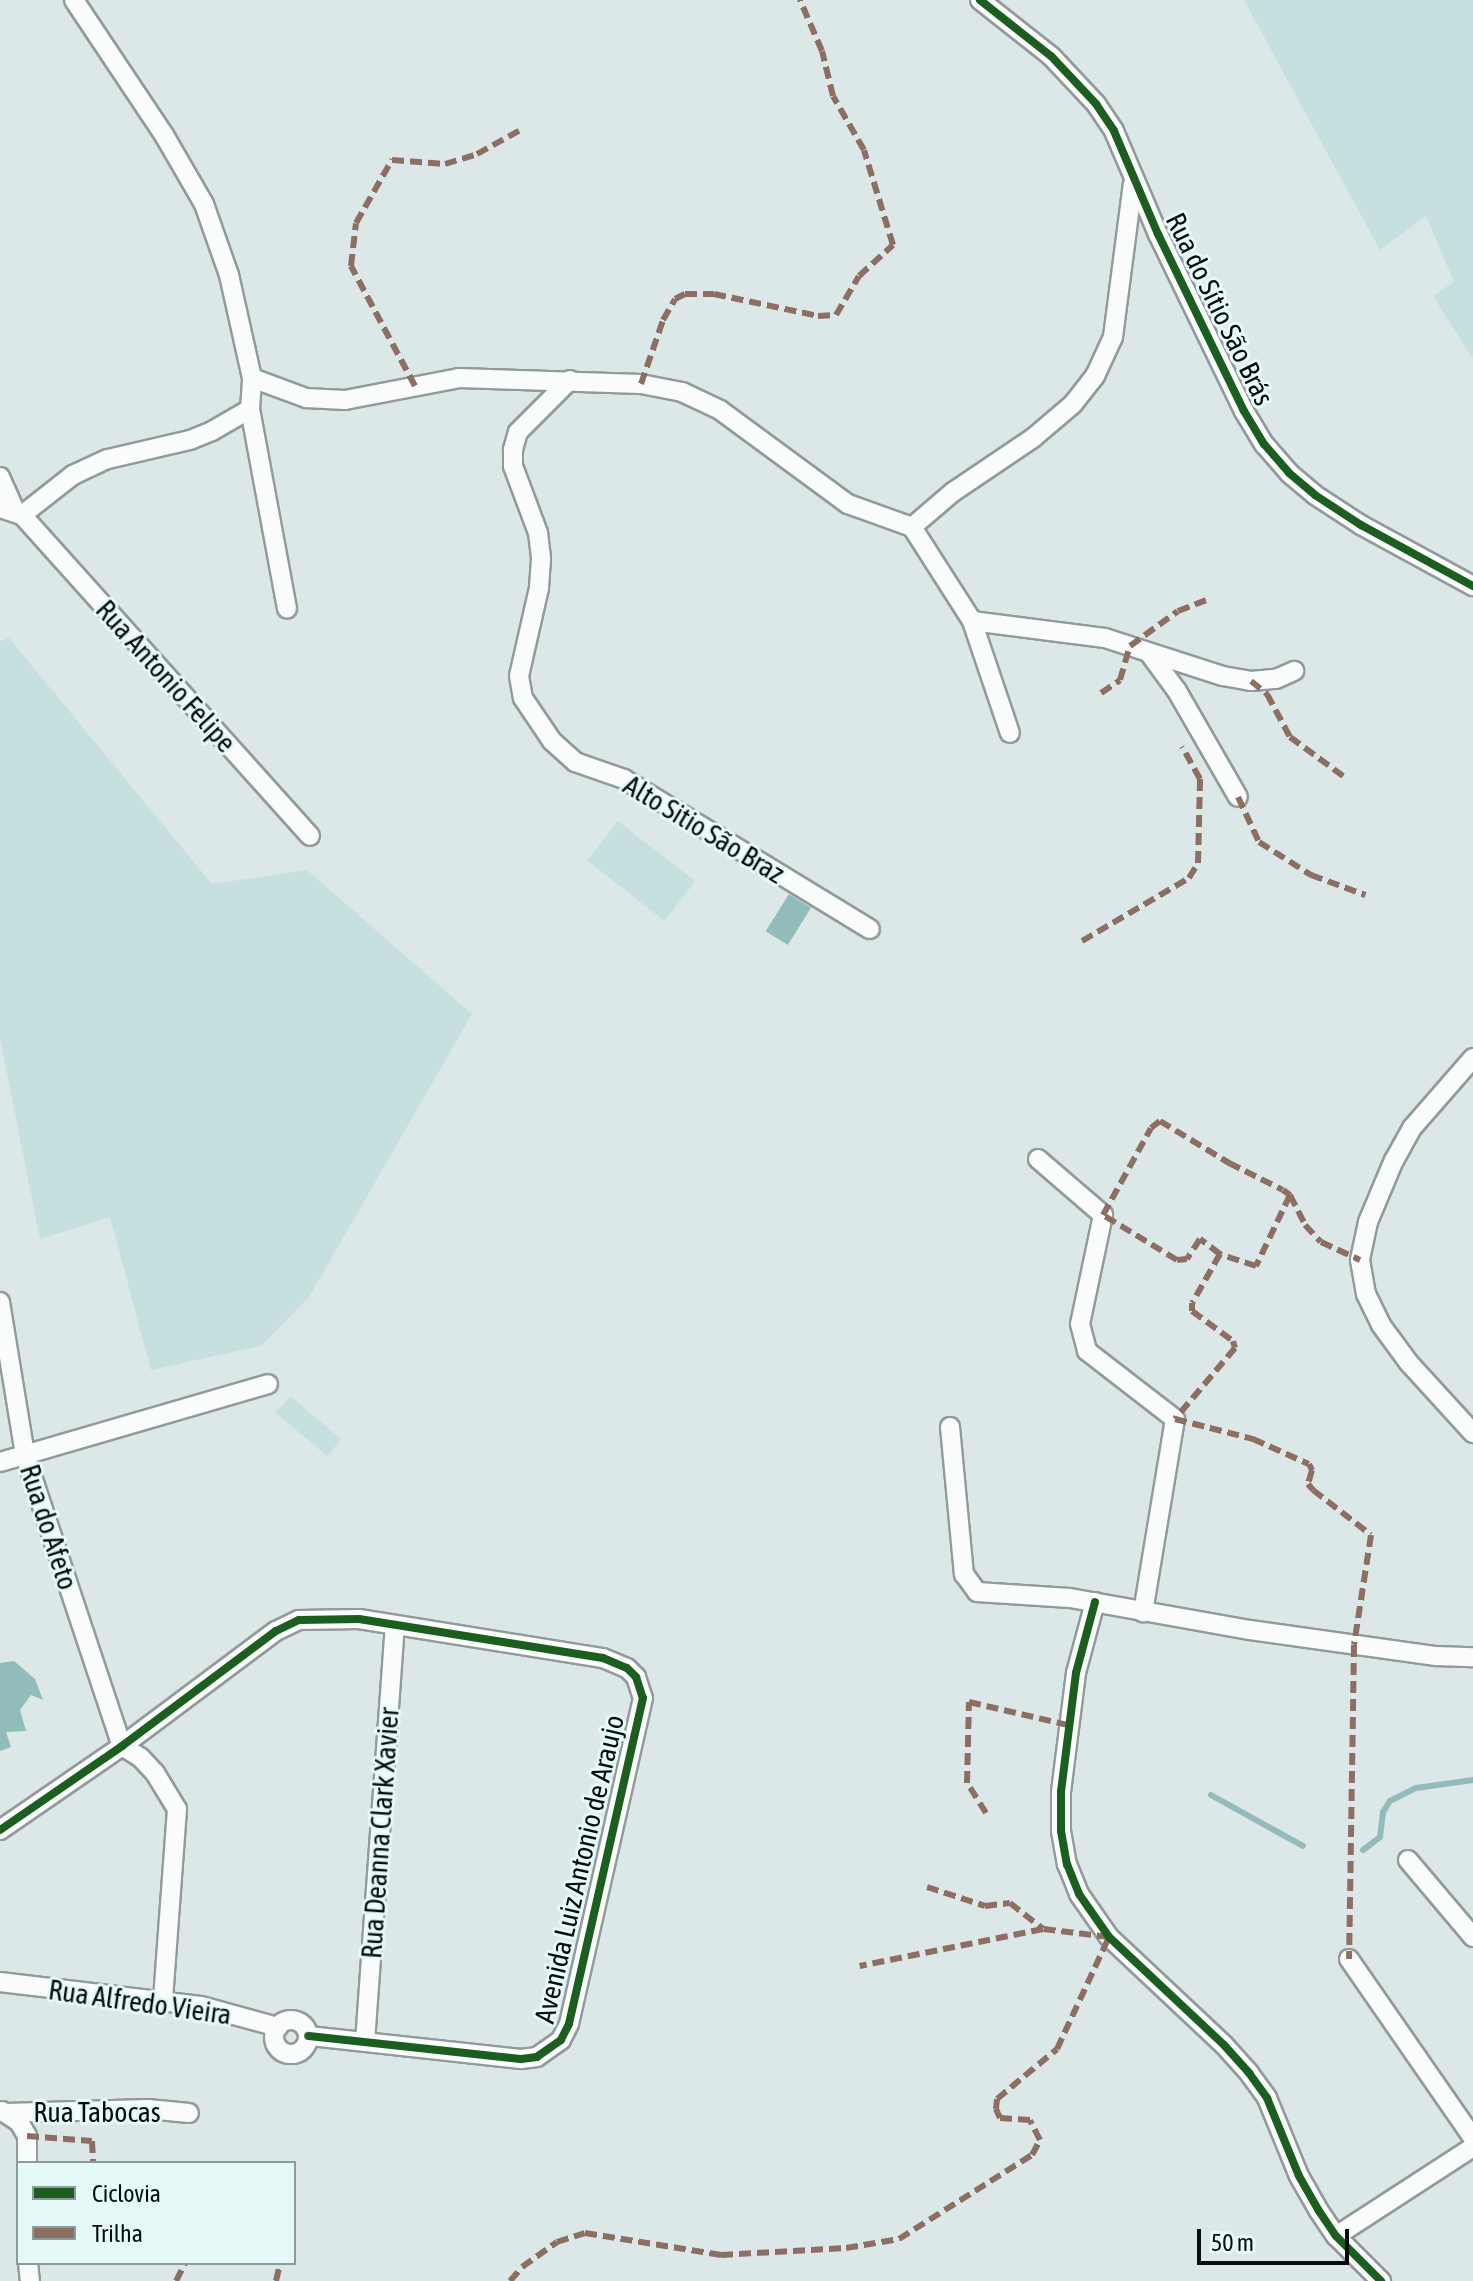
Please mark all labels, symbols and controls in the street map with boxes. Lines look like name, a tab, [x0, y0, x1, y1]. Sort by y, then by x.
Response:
street label: Rua do Sítio São Brás	[1159, 207, 1281, 411]
street label: Rua Antonio Felipe	[89, 593, 243, 759]
street label: Alto Sitio São Braz	[618, 768, 790, 890]
street label: Rua do Afeto	[13, 1460, 85, 1594]
street label: Rua Deanna Clark Xavier	[354, 1706, 406, 1960]
street label: Avenida Luiz Antonio de Araujo	[527, 1712, 631, 2026]
street label: Rua Alfredo Vieira	[46, 1973, 234, 2031]
street label: Rua Tabocas	[33, 2095, 161, 2129]
legend	[16, 2161, 296, 2265]
text: Ciclovia	[92, 2180, 161, 2207]
scale bar	[1201, 2213, 1353, 2263]
text: Trilha	[92, 2220, 143, 2247]
text: 50 m	[1211, 2229, 1254, 2256]

